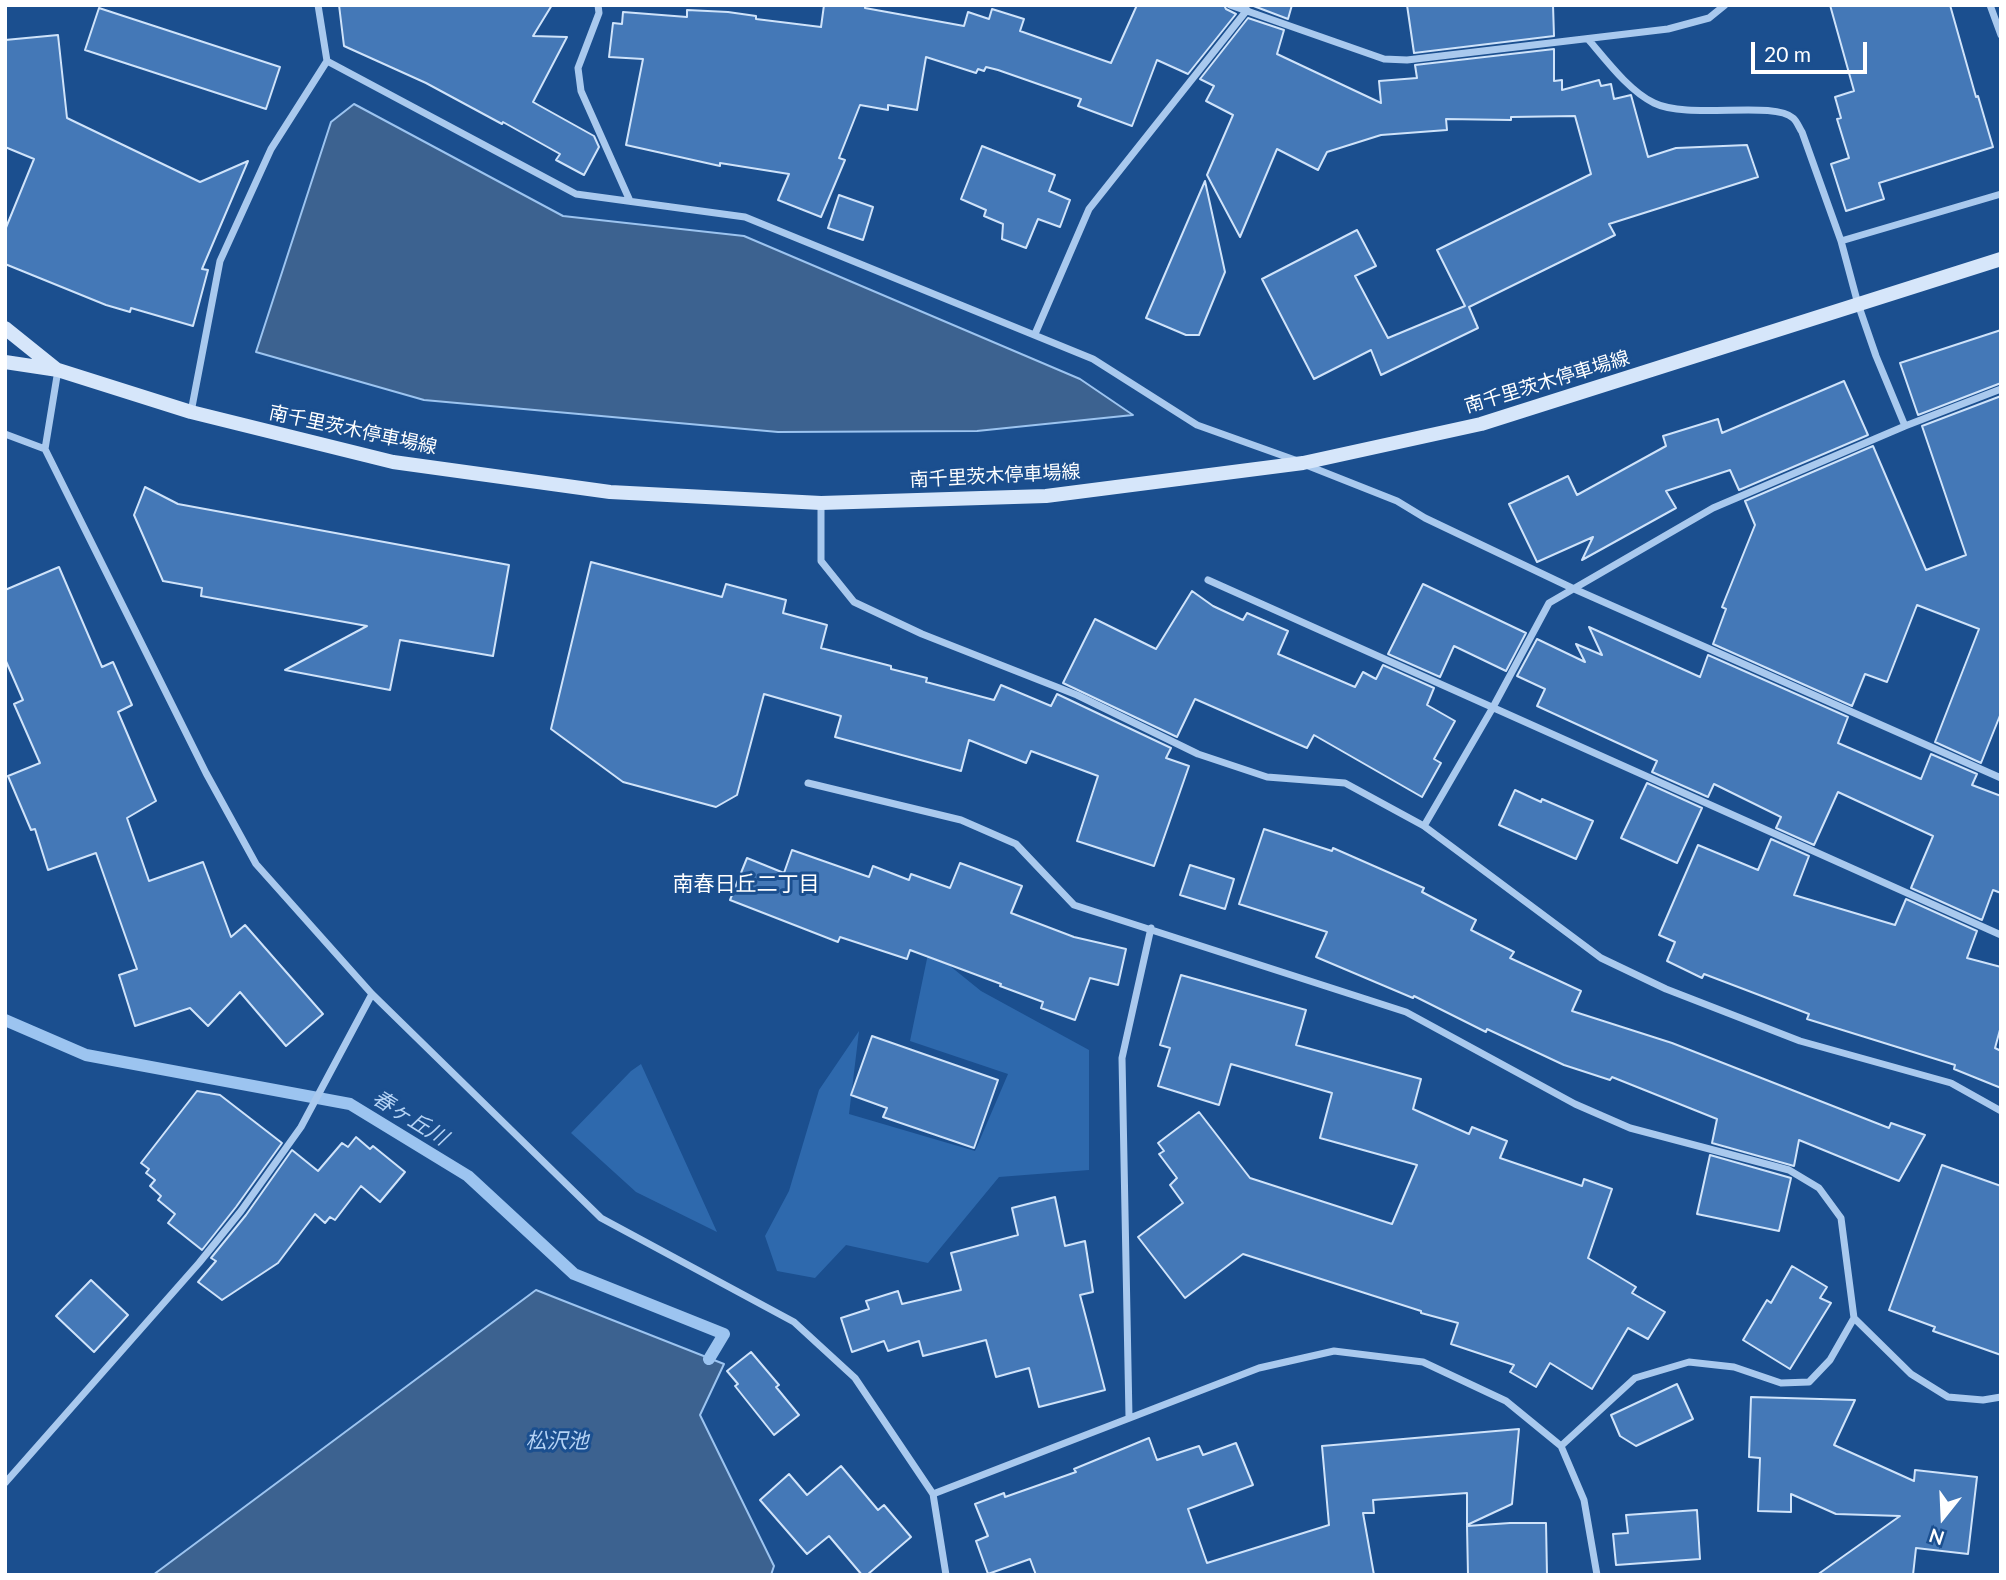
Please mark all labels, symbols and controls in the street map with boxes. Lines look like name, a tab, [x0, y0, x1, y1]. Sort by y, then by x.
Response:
scale bar	[1754, 28, 1870, 72]
text: 20 m	[1764, 41, 1811, 66]
street label: 南千里茨木停車場線	[1462, 346, 1632, 418]
street label: 南千里茨木停車場線	[267, 401, 439, 459]
street label: 南千里茨木停車場線	[909, 460, 1081, 492]
district label: 南春日丘二丁目	[673, 871, 819, 897]
water label: 春ヶ丘川	[368, 1085, 452, 1151]
water label: 松沢池	[526, 1428, 588, 1454]
north arrow	[1908, 1482, 1978, 1552]
text: N	[1926, 1524, 1947, 1551]

